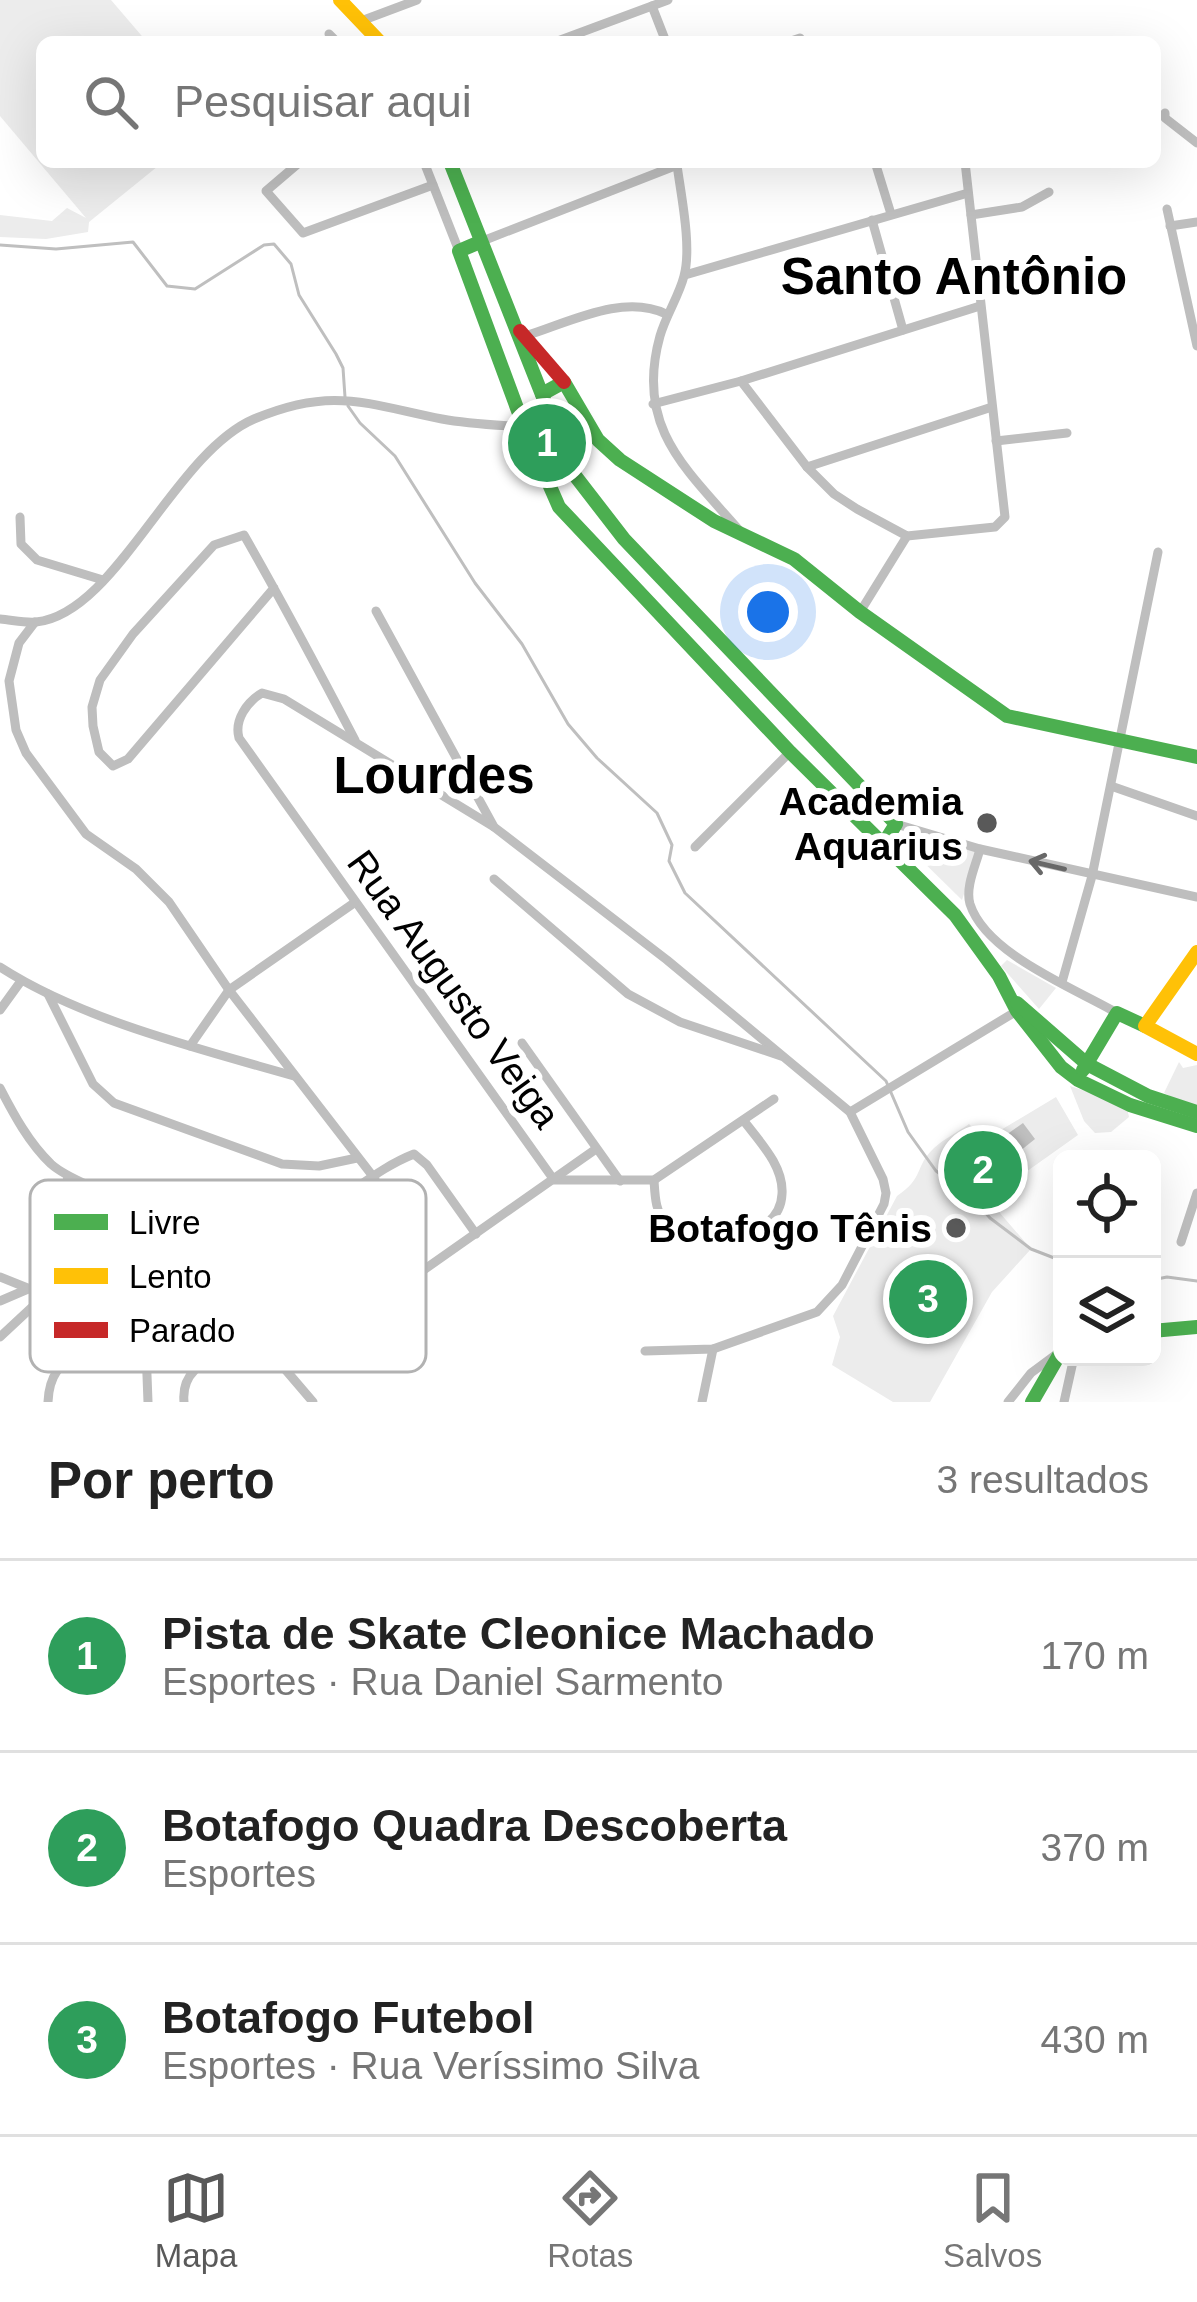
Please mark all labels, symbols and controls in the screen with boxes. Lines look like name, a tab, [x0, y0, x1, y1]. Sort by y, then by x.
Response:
search box	[36, 36, 1161, 168]
icon: search	[78, 69, 144, 135]
text: Pesquisar aqui	[174, 76, 472, 127]
district label: Santo Antônio	[781, 248, 1127, 305]
pin: 1	[508, 398, 586, 488]
your location	[738, 582, 798, 642]
district label: Lourdes	[333, 747, 535, 804]
place label: Academia Aquarius	[779, 780, 963, 868]
marker: Academia Aquarius	[974, 810, 1000, 836]
street label: Rua Augusto Veiga	[339, 842, 569, 1136]
one-way arrow	[1029, 853, 1067, 875]
pin: 2	[944, 1125, 1022, 1215]
map controls	[1053, 1150, 1161, 1366]
button: locate	[1053, 1150, 1161, 1258]
legend	[30, 1180, 426, 1372]
text: Livre	[129, 1204, 201, 1241]
place label: Botafogo Tênis	[648, 1207, 932, 1250]
marker: Botafogo Tênis	[943, 1215, 969, 1241]
pin: 3	[889, 1254, 967, 1344]
text: Lento	[129, 1258, 212, 1295]
button: layers	[1053, 1258, 1161, 1366]
text: Parado	[129, 1312, 235, 1349]
text: Por perto	[48, 1452, 275, 1509]
text: 3 resultados	[937, 1458, 1149, 1501]
text: Pista de Skate Cleonice Machado	[162, 1608, 875, 1659]
text: 1	[76, 1634, 98, 1677]
text: 170 m	[1041, 1634, 1149, 1677]
text: Esportes · Rua Daniel Sarmento	[162, 1660, 723, 1703]
text: Botafogo Quadra Descoberta	[162, 1800, 787, 1851]
text: 2	[76, 1826, 98, 1869]
text: 370 m	[1041, 1826, 1149, 1869]
text: Esportes	[162, 1852, 316, 1895]
text: Botafogo Futebol	[162, 1992, 534, 2043]
text: 3	[76, 2018, 98, 2061]
text: 430 m	[1041, 2018, 1149, 2061]
text: Esportes · Rua Veríssimo Silva	[162, 2044, 700, 2087]
tab: Mapa	[155, 2165, 237, 2275]
tab: Rotas	[547, 2165, 633, 2275]
tab: Salvos	[943, 2165, 1042, 2275]

